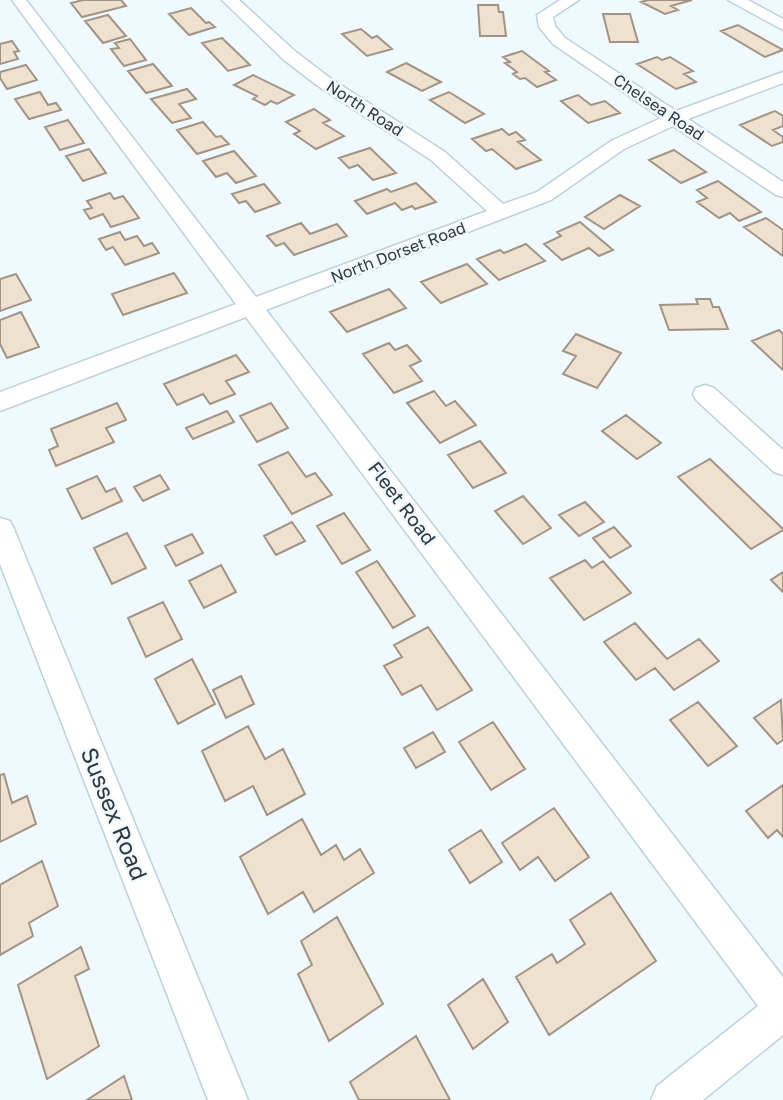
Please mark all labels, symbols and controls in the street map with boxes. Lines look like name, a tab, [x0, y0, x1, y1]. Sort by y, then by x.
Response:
street label: Chelsea Road	[610, 69, 708, 145]
street label: North Road	[323, 76, 407, 140]
street label: North Dorset Road	[328, 217, 468, 287]
street label: Fleet Road	[364, 457, 441, 549]
street label: Sussex Road	[76, 743, 154, 884]

